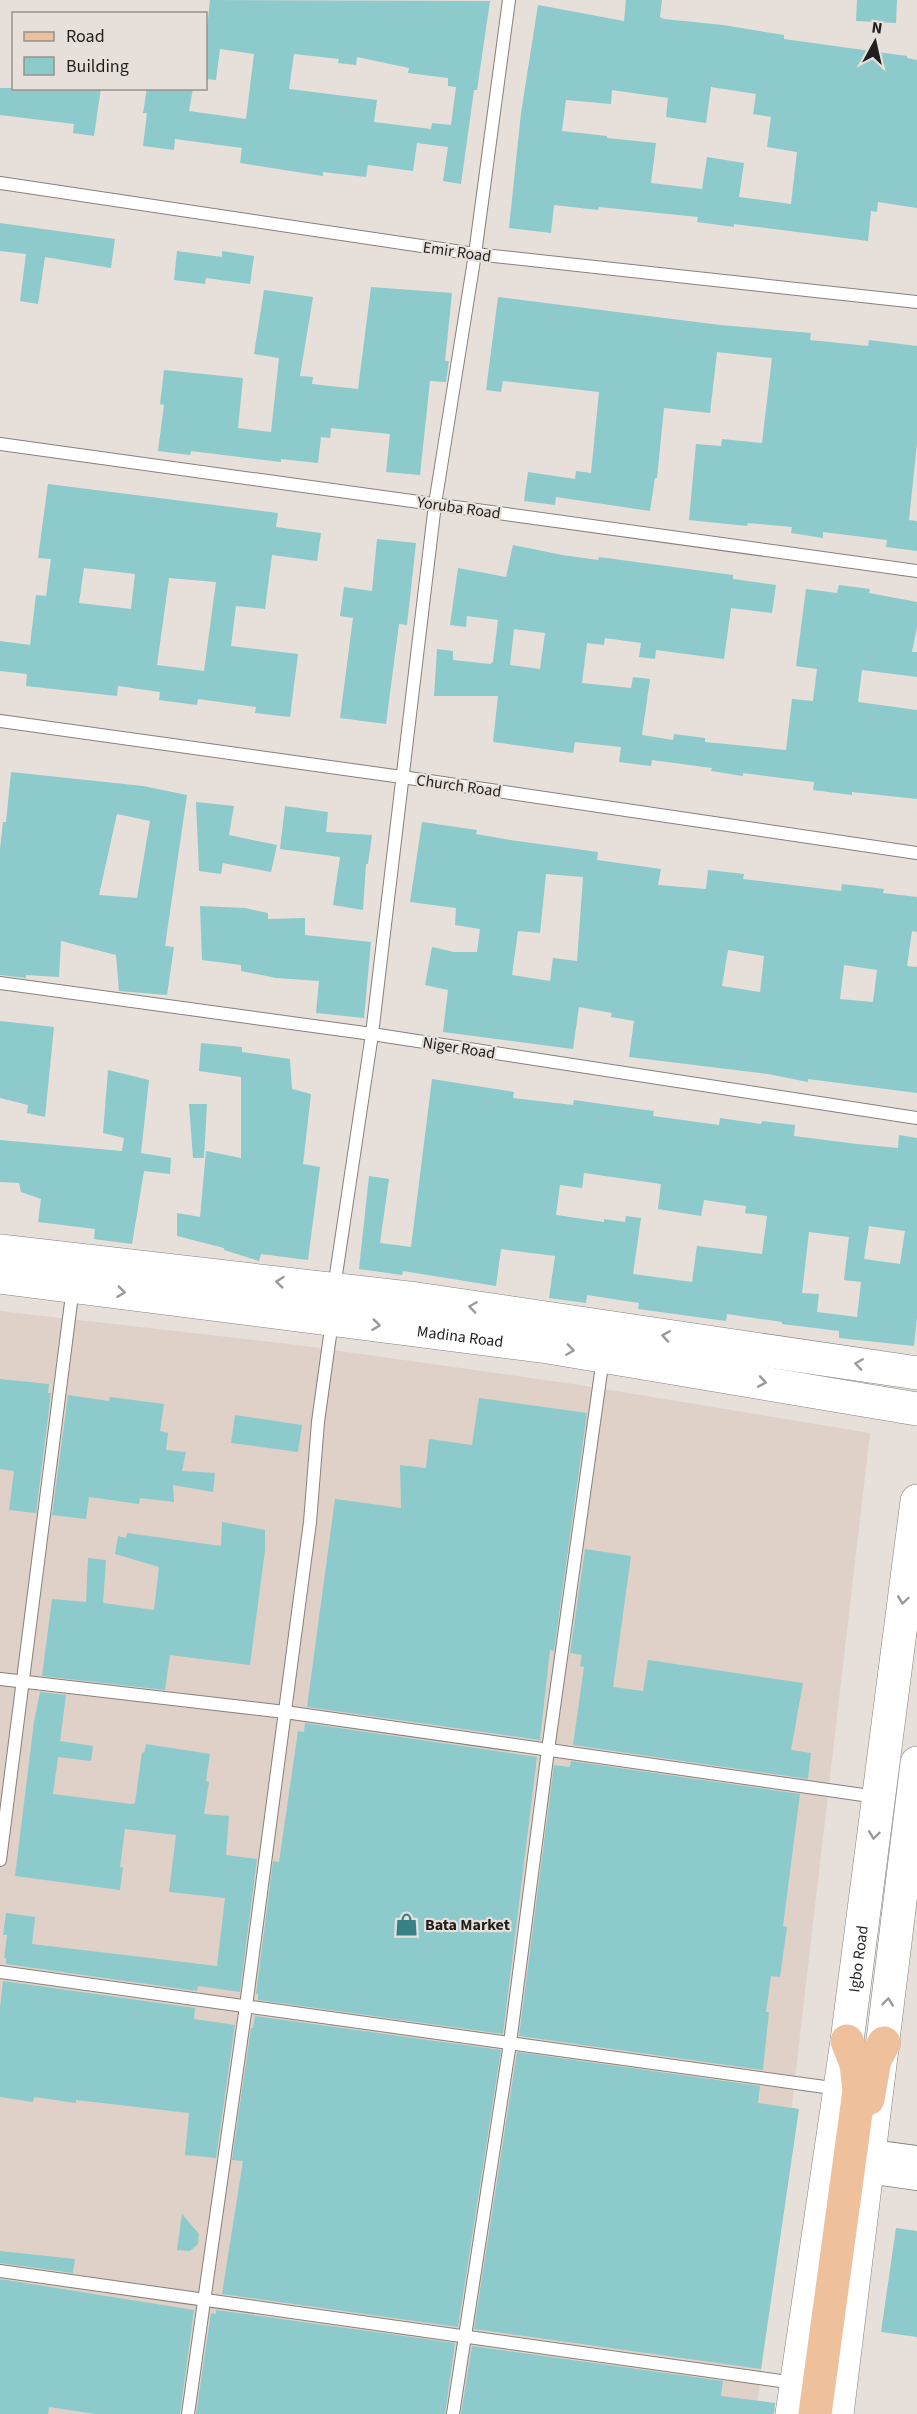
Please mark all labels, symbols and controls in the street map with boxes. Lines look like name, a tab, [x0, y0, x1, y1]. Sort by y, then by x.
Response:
legend	[12, 12, 207, 90]
north arrow	[845, 12, 905, 72]
text: N	[870, 17, 884, 40]
text: Road	[66, 24, 105, 49]
text: Building	[66, 54, 129, 79]
street label: Emir Road	[421, 236, 492, 268]
street label: Yoruba Road	[415, 491, 502, 525]
street label: Church Road	[415, 769, 503, 803]
street label: Niger Road	[421, 1031, 497, 1065]
one-way arrow	[275, 1276, 285, 1289]
one-way arrow	[116, 1285, 125, 1298]
one-way arrow	[469, 1301, 478, 1313]
one-way arrow	[372, 1318, 381, 1331]
street label: Madina Road	[416, 1320, 505, 1353]
one-way arrow	[662, 1330, 671, 1342]
one-way arrow	[565, 1343, 575, 1355]
one-way arrow	[854, 1359, 864, 1371]
one-way arrow	[758, 1376, 767, 1388]
one-way arrow	[898, 1596, 910, 1605]
one-way arrow	[868, 1831, 881, 1840]
shop icon: Bata Market	[394, 1911, 420, 1937]
place label: Bata Market	[425, 1914, 510, 1936]
street label: Igbo Road	[843, 1924, 874, 1994]
one-way arrow	[881, 1997, 894, 2006]

